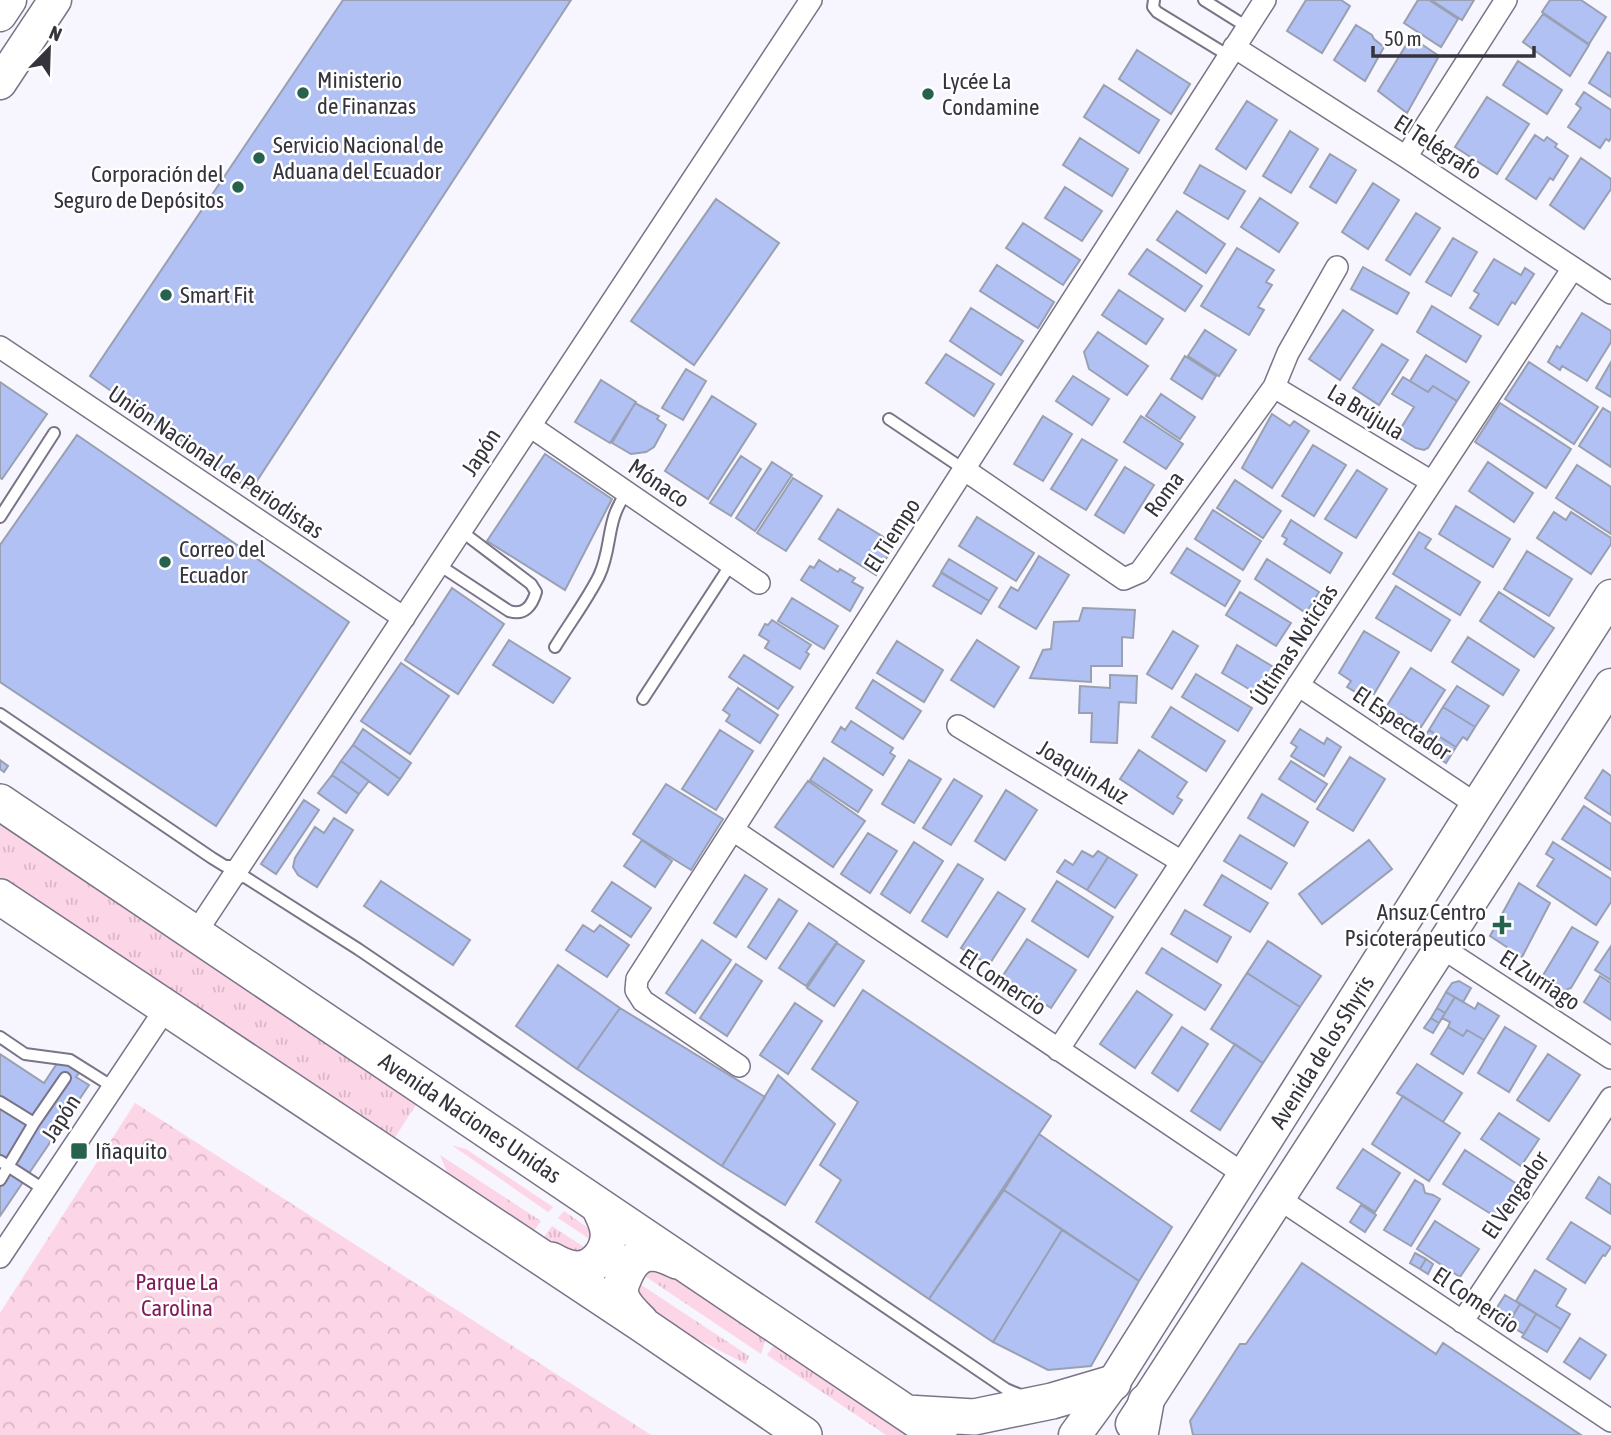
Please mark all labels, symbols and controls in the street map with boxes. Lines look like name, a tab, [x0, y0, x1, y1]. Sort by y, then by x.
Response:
north arrow	[14, 14, 84, 84]
scale bar	[1373, 14, 1534, 58]
text: N	[46, 21, 65, 46]
text: 50 m	[1384, 26, 1422, 50]
place label: Ministerio de Finanzas	[317, 67, 416, 119]
place label: Lycée La Condamine	[942, 68, 1039, 120]
marker: Ministerio de Finanzas	[295, 85, 311, 101]
marker: Lycée La Condamine	[920, 86, 936, 102]
street label: El Telégrafo	[1390, 109, 1486, 185]
place label: Servicio Nacional de Aduana del Ecuador	[273, 132, 444, 184]
marker: Servicio Nacional de Aduana del Ecuador	[251, 150, 267, 166]
place label: Corporación del Seguro de Depósitos	[54, 161, 224, 213]
marker: Corporación del Seguro de Depósitos	[230, 179, 246, 195]
place label: Smart Fit	[180, 282, 254, 308]
marker: Smart Fit	[158, 287, 174, 303]
street label: La Brújula	[1323, 379, 1409, 445]
street label: Unión Nacional de Periodistas	[104, 380, 328, 544]
street label: Japón	[456, 424, 506, 480]
street label: Mónaco	[624, 453, 694, 513]
street label: Roma	[1139, 466, 1189, 522]
street label: El Tiempo	[859, 493, 925, 577]
place label: Correo del Ecuador	[179, 536, 265, 588]
marker: Correo del Ecuador	[157, 554, 173, 570]
street label: Últimas Noticias	[1245, 580, 1343, 710]
street label: El Espectador	[1348, 681, 1457, 766]
street label: Joaquin Auz	[1033, 735, 1133, 809]
place label: Ansuz Centro Psicoterapeutico	[1344, 899, 1486, 951]
marker: Ansuz Centro Psicoterapeutico	[1492, 915, 1512, 935]
street label: El Comercio	[955, 944, 1051, 1020]
street label: El Zurriago	[1495, 945, 1585, 1015]
street label: Avenida de los Shyris	[1265, 971, 1379, 1133]
street label: Avenida Naciones Unidas	[374, 1047, 566, 1189]
street label: Japón	[36, 1090, 86, 1146]
place label: Iñaquito	[95, 1138, 167, 1164]
marker: Iñaquito	[69, 1141, 89, 1161]
street label: El Vengador	[1476, 1145, 1554, 1244]
street label: El Comercio	[1428, 1262, 1524, 1338]
park label: Parque La Carolina	[135, 1269, 219, 1321]

